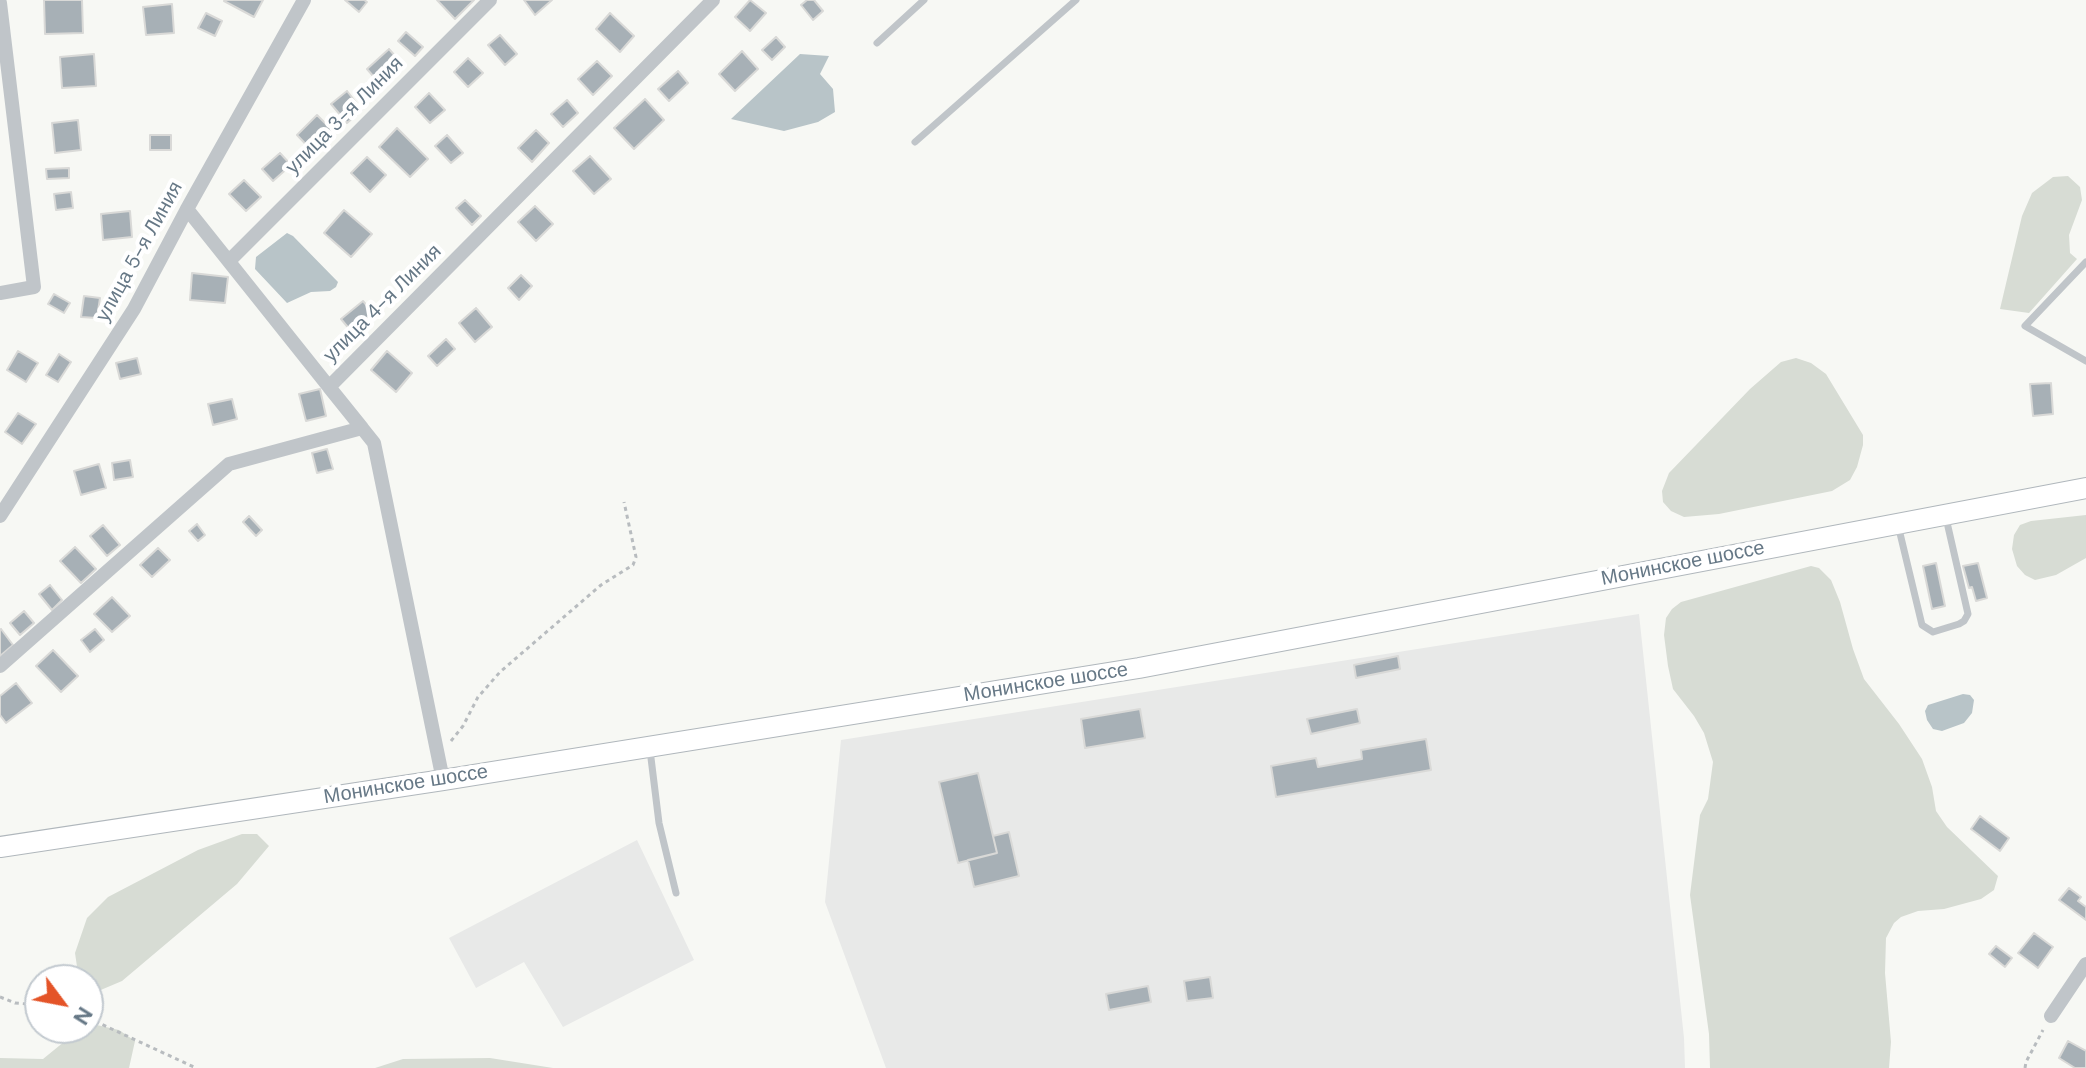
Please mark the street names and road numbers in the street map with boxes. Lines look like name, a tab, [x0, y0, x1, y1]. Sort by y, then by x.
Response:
street label: улица 3-я Линия	[281, 52, 409, 180]
street label: улица 5-я Линия	[91, 178, 189, 326]
street label: улица 4-я Линия	[319, 240, 447, 368]
street label: Монинское шоссе	[1599, 536, 1767, 592]
street label: Монинское шоссе	[962, 658, 1130, 708]
street label: Монинское шоссе	[322, 760, 490, 810]

